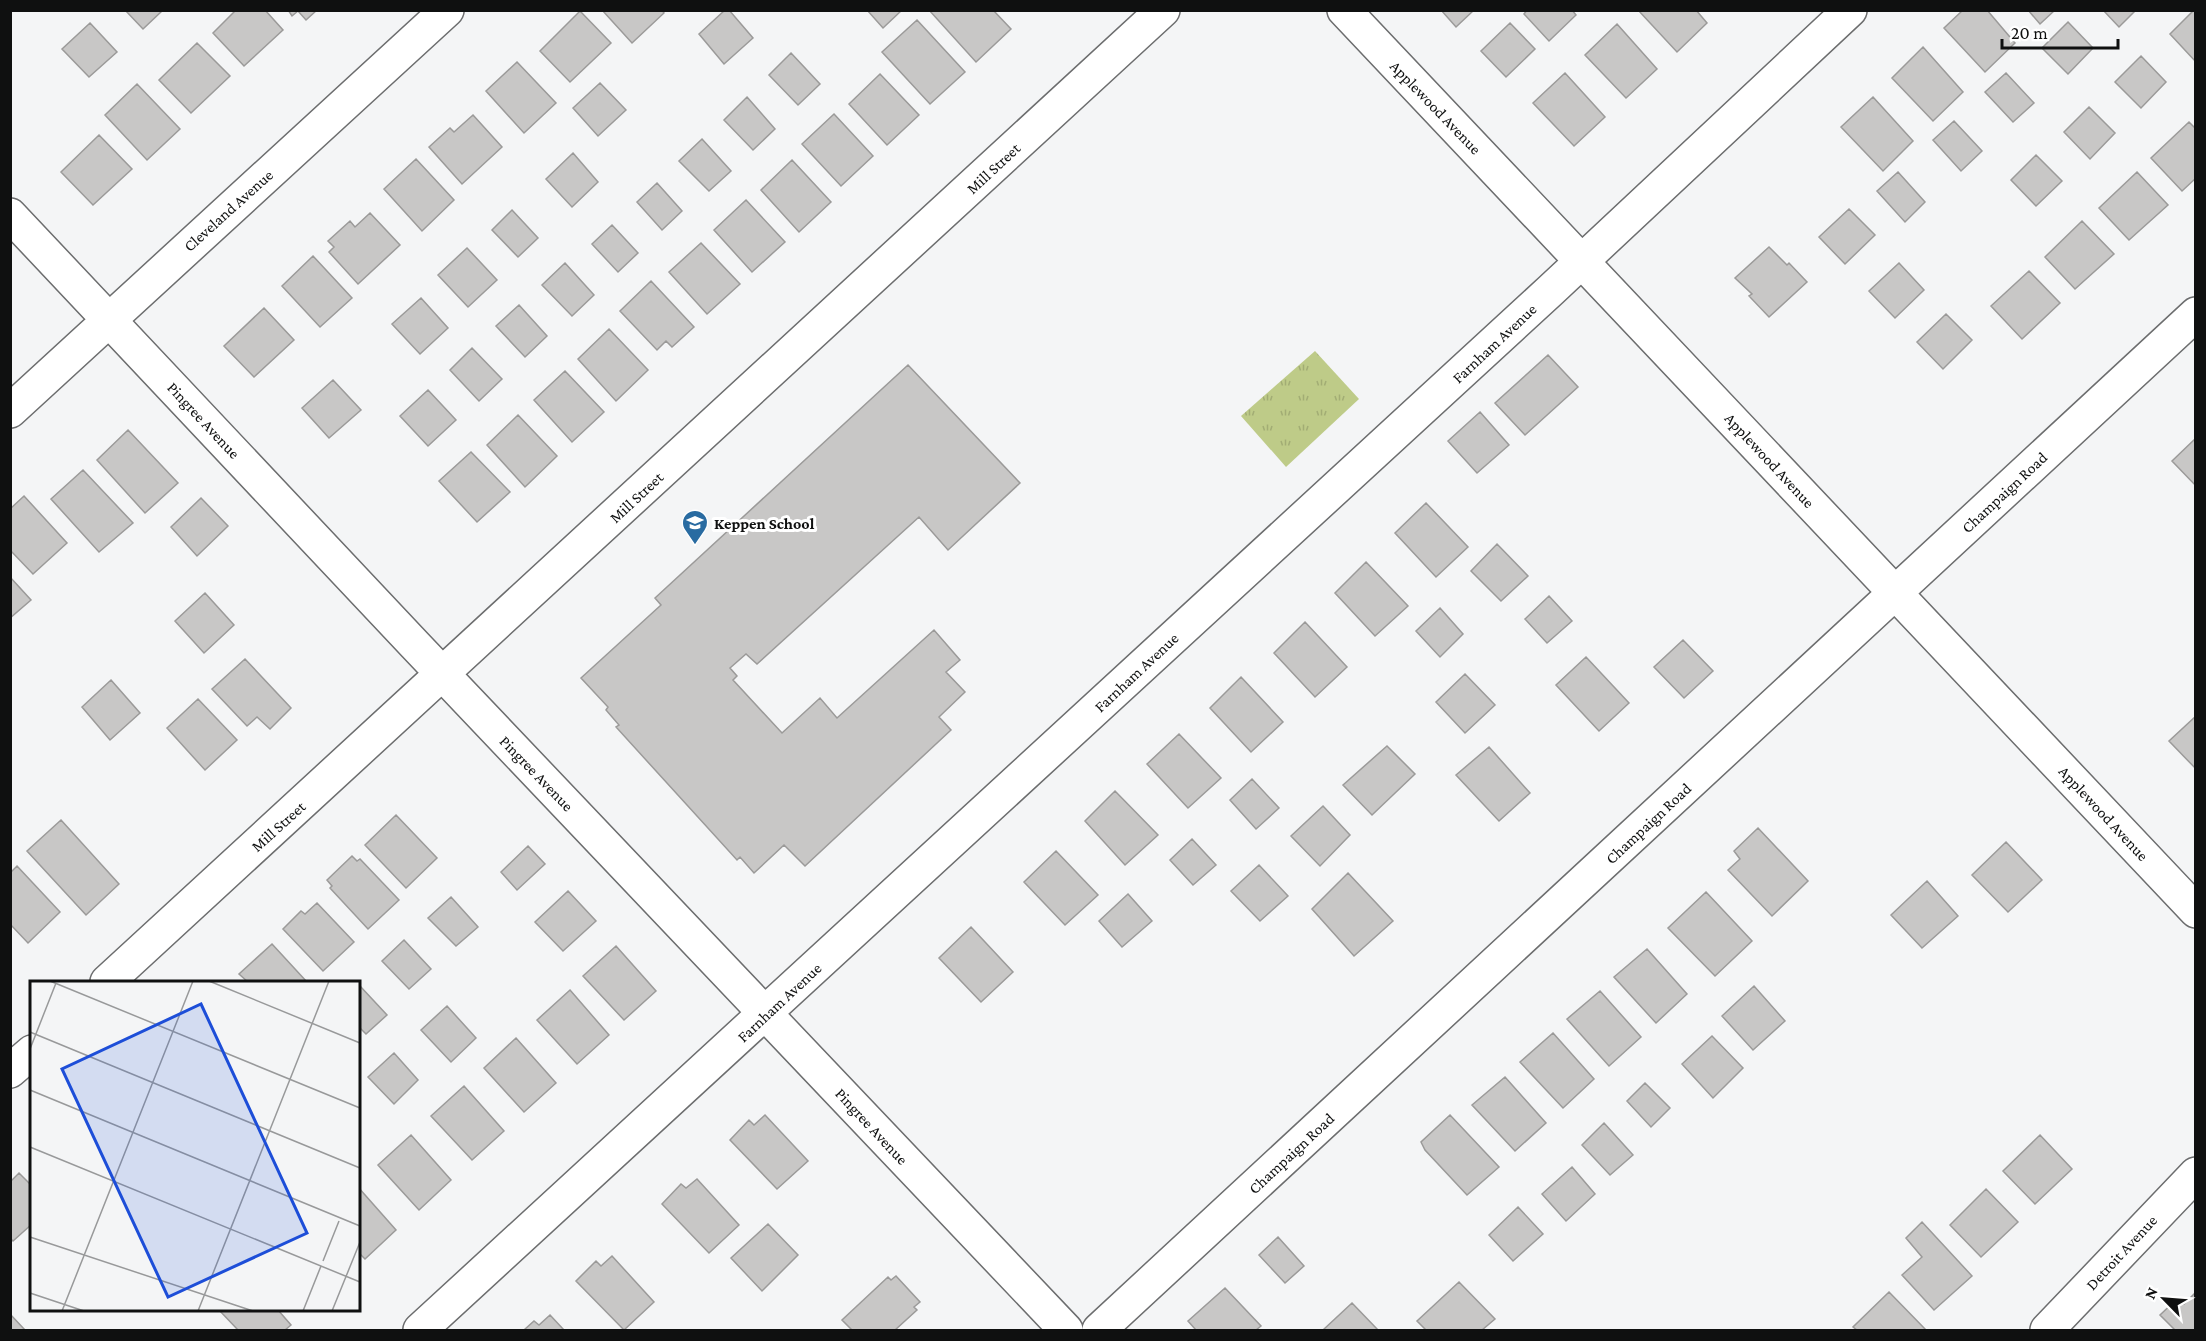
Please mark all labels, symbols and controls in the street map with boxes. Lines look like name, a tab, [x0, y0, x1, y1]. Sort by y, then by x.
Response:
scale bar	[2002, 12, 2118, 50]
text: 20 m	[2011, 23, 2048, 43]
street label: Applewood Avenue	[1386, 57, 1485, 158]
street label: Mill Street	[963, 139, 1024, 197]
street label: Cleveland Avenue	[180, 166, 276, 255]
street label: Farnham Avenue	[1449, 300, 1540, 386]
street label: Pingree Avenue	[163, 379, 243, 463]
street label: Applewood Avenue	[1721, 410, 1818, 512]
street label: Champaign Road	[1958, 448, 2051, 537]
street label: Mill Street	[606, 468, 667, 526]
school or university icon: Keppen School	[680, 508, 710, 546]
place label: Keppen School	[714, 515, 815, 532]
street label: Farnham Avenue	[1091, 629, 1182, 715]
street label: Pingree Avenue	[496, 732, 577, 815]
street label: Applewood Avenue	[2055, 763, 2152, 865]
street label: Champaign Road	[1602, 779, 1695, 868]
street label: Mill Street	[248, 797, 309, 855]
street label: Farnham Avenue	[734, 959, 825, 1045]
inset map	[30, 981, 360, 1311]
street label: Pingree Avenue	[831, 1085, 911, 1169]
street label: Champaign Road	[1245, 1109, 1338, 1198]
street label: Detroit Avenue	[2082, 1211, 2160, 1293]
north arrow	[2134, 1269, 2194, 1329]
text: N	[2141, 1284, 2161, 1301]

